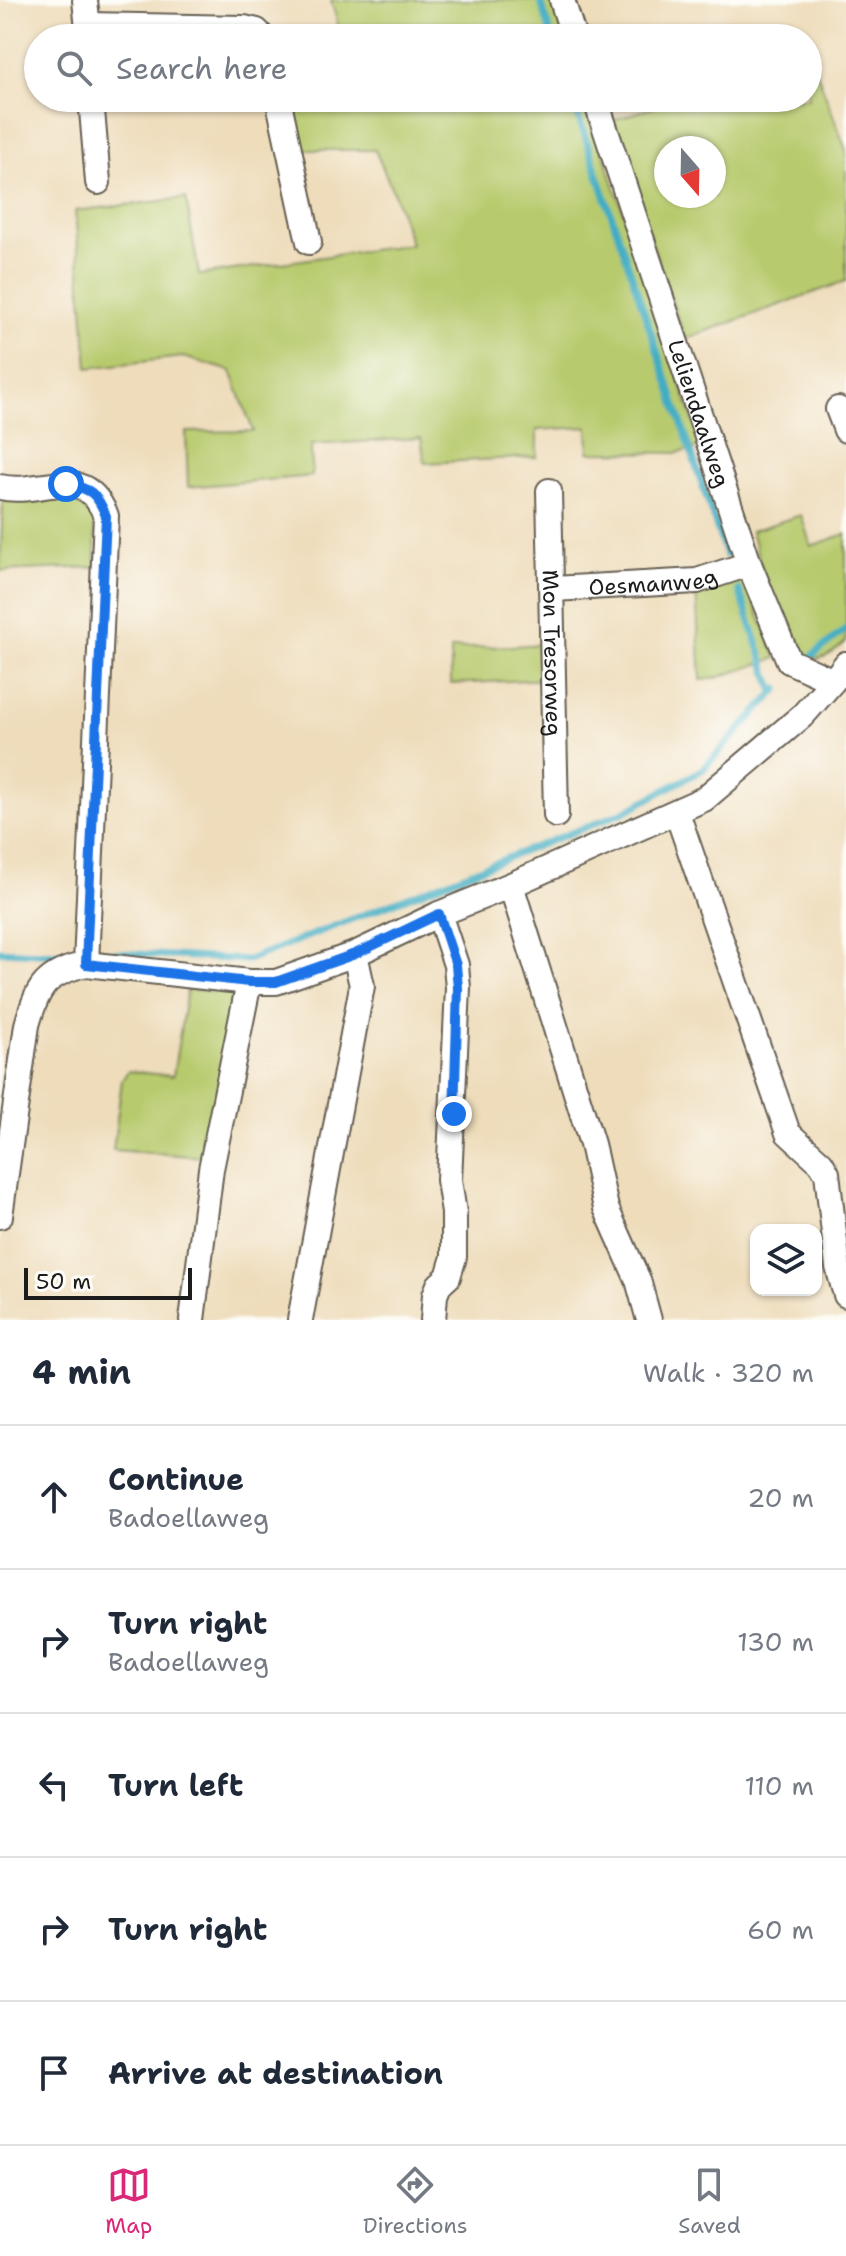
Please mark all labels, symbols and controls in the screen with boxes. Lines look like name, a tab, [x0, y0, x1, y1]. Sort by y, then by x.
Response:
search box	[24, 24, 822, 112]
icon: search	[52, 46, 96, 90]
text: Search here	[116, 48, 287, 89]
north arrow	[654, 136, 726, 208]
street label: Leliendaalweg	[661, 336, 737, 491]
route start	[48, 466, 84, 502]
street label: Oesmanweg	[588, 561, 721, 602]
street label: Mon Tresorweg	[536, 569, 569, 737]
route end	[436, 1096, 472, 1132]
map controls	[750, 1224, 822, 1296]
button: layers	[750, 1224, 822, 1296]
scale bar	[24, 1264, 192, 1300]
text: 50 m	[36, 1267, 91, 1296]
text: 4 min	[32, 1349, 131, 1395]
text: Walk · 320 m	[643, 1355, 814, 1390]
text: Continue	[108, 1459, 244, 1500]
icon: ahead	[32, 1475, 76, 1519]
text: 20 m	[747, 1480, 814, 1515]
text: Badoellaweg	[108, 1500, 269, 1535]
text: Turn right	[108, 1603, 267, 1644]
icon: right	[32, 1619, 76, 1663]
text: 130 m	[737, 1624, 814, 1659]
text: Badoellaweg	[108, 1644, 269, 1679]
icon: left	[32, 1763, 76, 1807]
text: Turn left	[108, 1765, 243, 1806]
text: 110 m	[744, 1768, 814, 1803]
icon: right	[32, 1907, 76, 1951]
text: Turn right	[108, 1909, 267, 1950]
text: 60 m	[747, 1912, 814, 1947]
icon: arrive	[32, 2051, 76, 2095]
text: Arrive at destination	[108, 2053, 443, 2094]
tab: Map	[105, 2163, 152, 2240]
tab: Directions	[363, 2163, 468, 2240]
tab: Saved	[678, 2163, 741, 2240]

